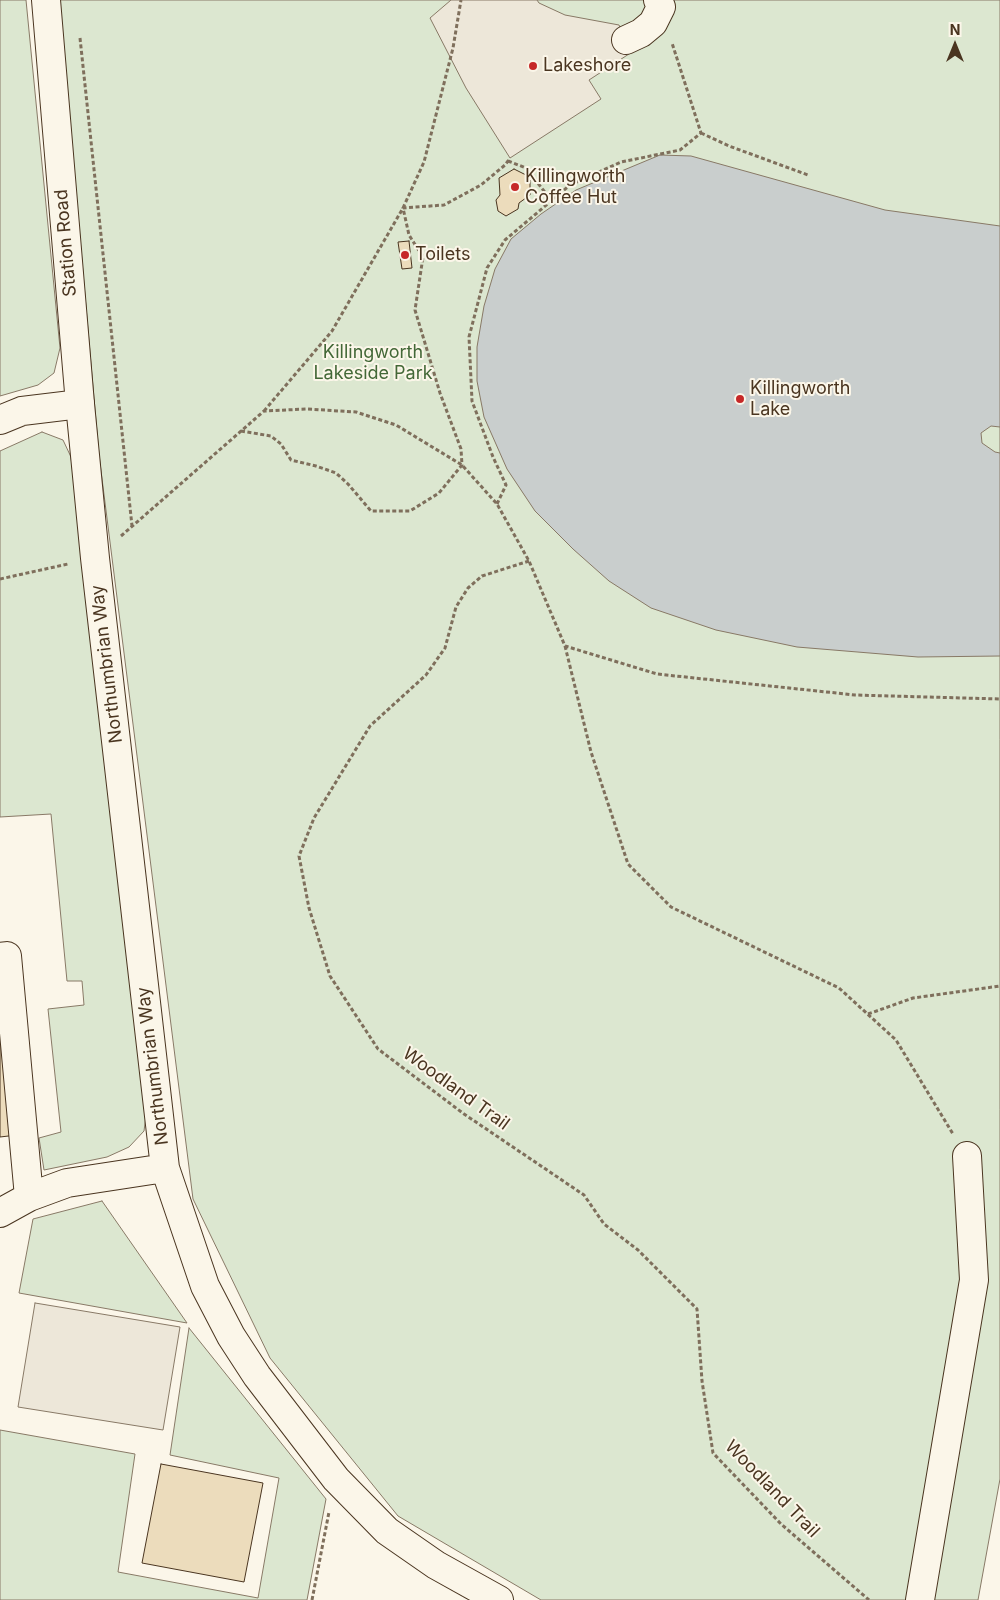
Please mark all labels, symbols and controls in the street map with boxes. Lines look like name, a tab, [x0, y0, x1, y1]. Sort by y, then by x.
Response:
north arrow	[930, 20, 980, 70]
text: N	[950, 21, 960, 38]
place label: Lakeshore	[543, 55, 631, 77]
marker: Lakeshore	[527, 60, 539, 72]
place label: Killingworth Coffee Hut	[525, 166, 625, 208]
marker: Killingworth Coffee Hut	[509, 181, 521, 193]
street label: Station Road	[51, 188, 81, 298]
place label: Toilets	[415, 244, 470, 266]
marker: Toilets	[399, 249, 411, 261]
park label: Killingworth Lakeside Park	[313, 342, 433, 384]
place label: Killingworth Lake	[750, 378, 850, 420]
marker: Killingworth Lake	[734, 393, 746, 405]
street label: Northumbrian Way	[87, 584, 127, 744]
street label: Northumbrian Way	[133, 986, 173, 1146]
street label: Woodland Trail	[398, 1043, 514, 1135]
street label: Woodland Trail	[720, 1436, 824, 1542]

